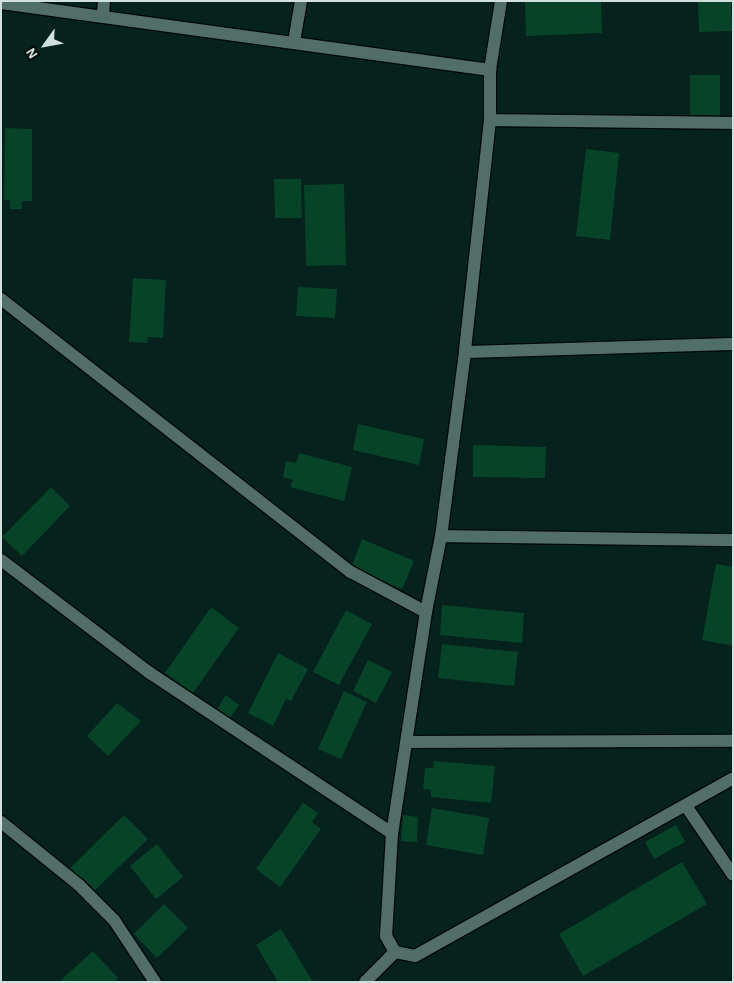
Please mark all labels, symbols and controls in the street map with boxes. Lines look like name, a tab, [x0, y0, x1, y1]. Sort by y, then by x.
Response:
north arrow	[20, 20, 70, 70]
text: N	[24, 45, 41, 61]

